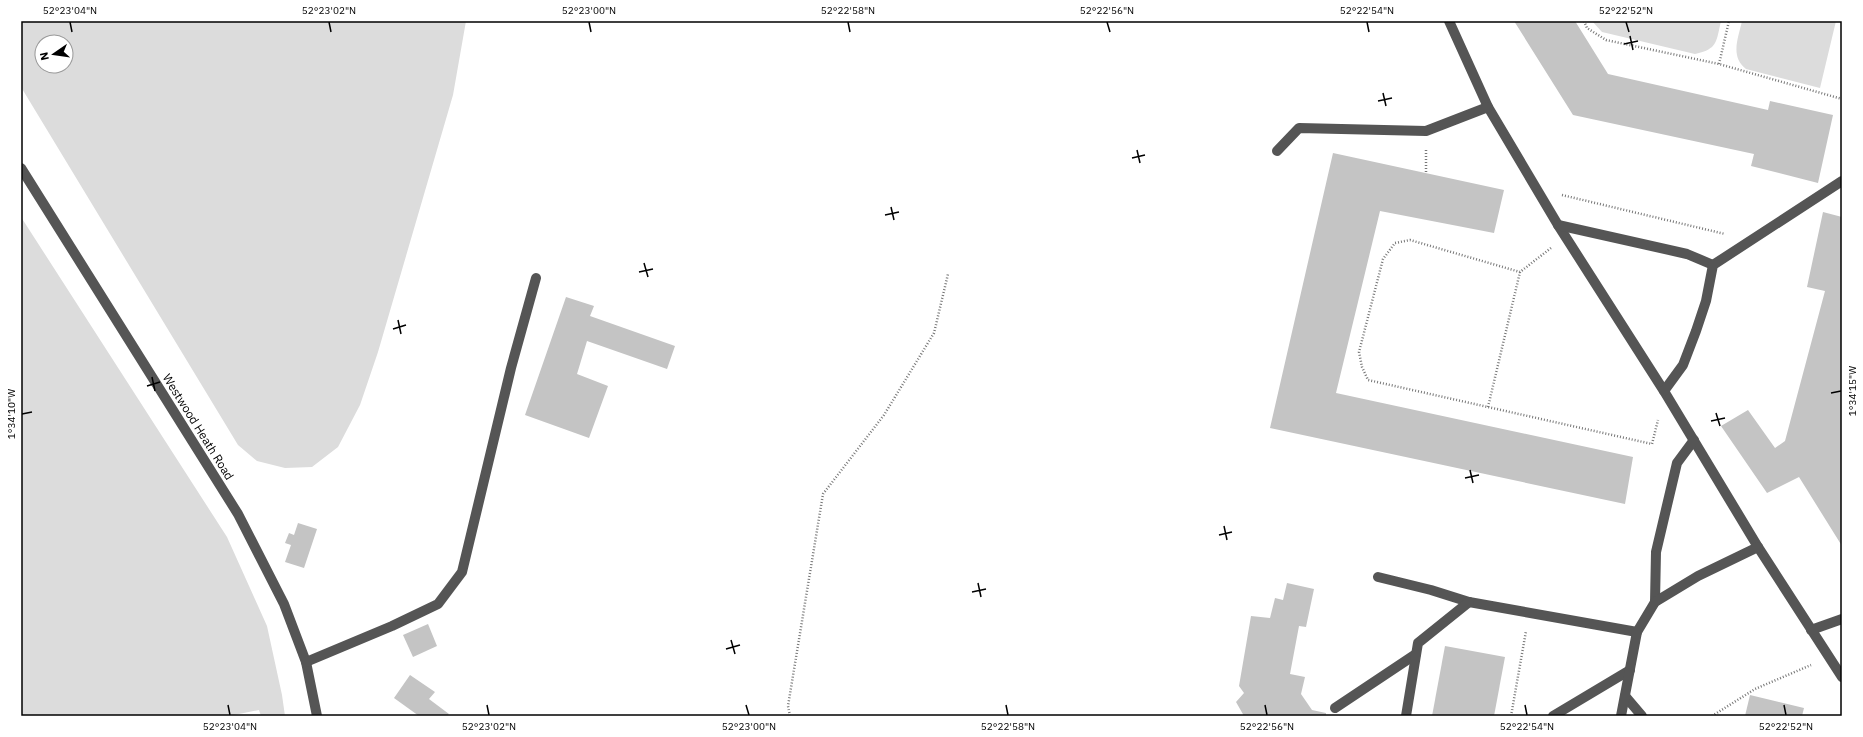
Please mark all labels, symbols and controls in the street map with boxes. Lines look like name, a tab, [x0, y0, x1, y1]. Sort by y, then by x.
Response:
text: 52°23'04"N	[43, 4, 97, 17]
text: 52°23'02"N	[302, 4, 356, 17]
text: 52°23'00"N	[562, 4, 616, 17]
text: 52°22'58"N	[821, 4, 875, 17]
text: 52°22'56"N	[1080, 4, 1134, 17]
text: 52°22'54"N	[1340, 4, 1394, 17]
text: 52°22'52"N	[1599, 4, 1653, 17]
north arrow	[34, 34, 74, 74]
text: N	[37, 51, 52, 62]
text: 1°34'15"W	[1846, 366, 1859, 416]
street label: Westwood Heath Road	[160, 371, 237, 483]
text: 1°34'10"W	[5, 389, 18, 439]
text: 52°23'04"N	[203, 720, 257, 733]
text: 52°23'02"N	[462, 720, 516, 733]
text: 52°23'00"N	[722, 720, 776, 733]
text: 52°22'58"N	[981, 720, 1035, 733]
text: 52°22'56"N	[1240, 720, 1294, 733]
text: 52°22'54"N	[1500, 720, 1554, 733]
text: 52°22'52"N	[1759, 720, 1813, 733]

